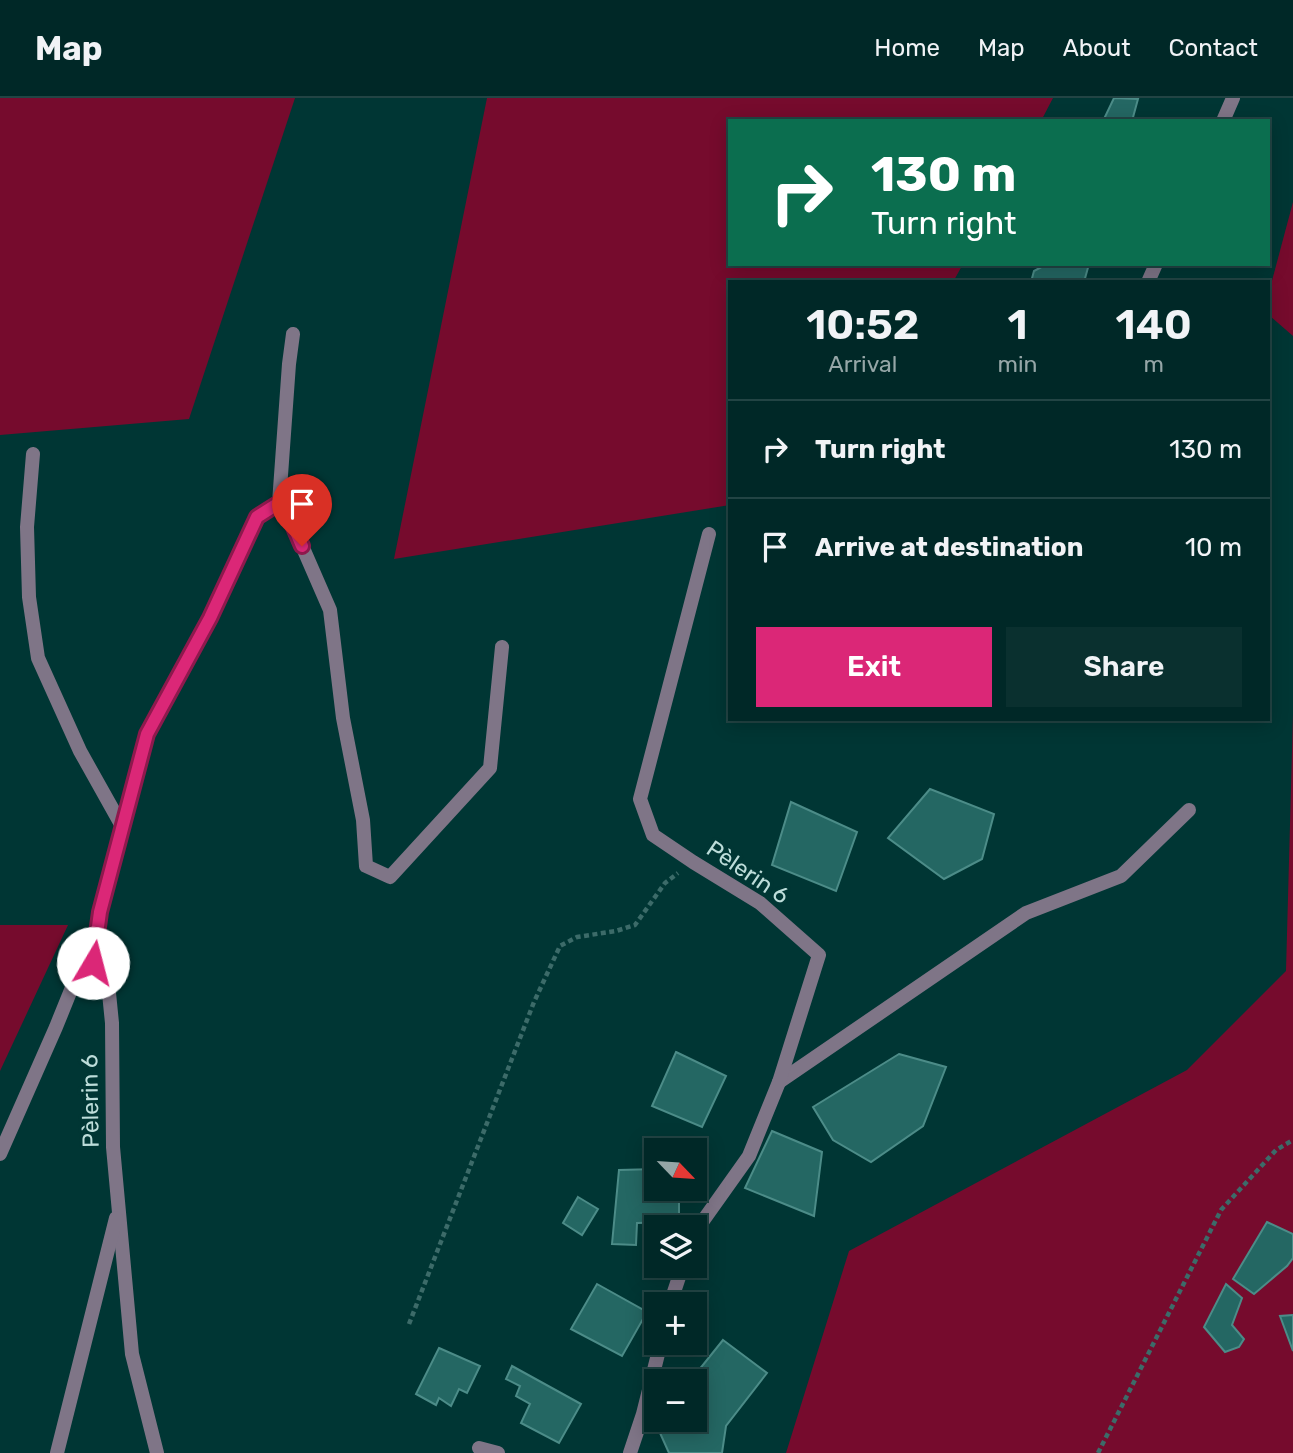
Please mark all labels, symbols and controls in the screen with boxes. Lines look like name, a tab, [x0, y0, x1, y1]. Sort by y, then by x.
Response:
text: Map	[35, 29, 103, 68]
text: Home	[874, 34, 940, 62]
text: Map	[978, 34, 1025, 62]
text: About	[1063, 34, 1131, 62]
text: Contact	[1169, 34, 1258, 62]
text: 130 m	[871, 145, 1016, 203]
icon: right	[756, 147, 847, 238]
text: Turn right	[871, 204, 1016, 242]
text: 10:52	[806, 300, 919, 350]
text: 1	[1007, 300, 1028, 350]
text: 140	[1116, 300, 1192, 350]
text: Arrival	[828, 350, 897, 378]
text: min	[998, 350, 1037, 378]
text: m	[1143, 350, 1164, 378]
icon: right	[756, 430, 794, 468]
text: Turn right	[815, 434, 945, 465]
text: 130 m	[1169, 434, 1242, 465]
pin	[272, 474, 332, 546]
icon: arrive	[283, 485, 321, 523]
icon: arrive	[756, 528, 794, 566]
text: Arrive at destination	[815, 532, 1083, 563]
text: 10 m	[1185, 532, 1242, 563]
button: Exit	[756, 627, 992, 707]
button: Share	[1006, 627, 1242, 707]
street label: Pèlerin 6	[701, 834, 795, 910]
position arrow	[56, 926, 130, 1000]
street label: Pèlerin 6	[75, 1054, 105, 1148]
north arrow	[644, 1138, 707, 1200]
map controls	[644, 1138, 707, 1432]
button: layers	[644, 1215, 707, 1278]
button: +	[644, 1292, 707, 1355]
button: −	[644, 1369, 707, 1432]

